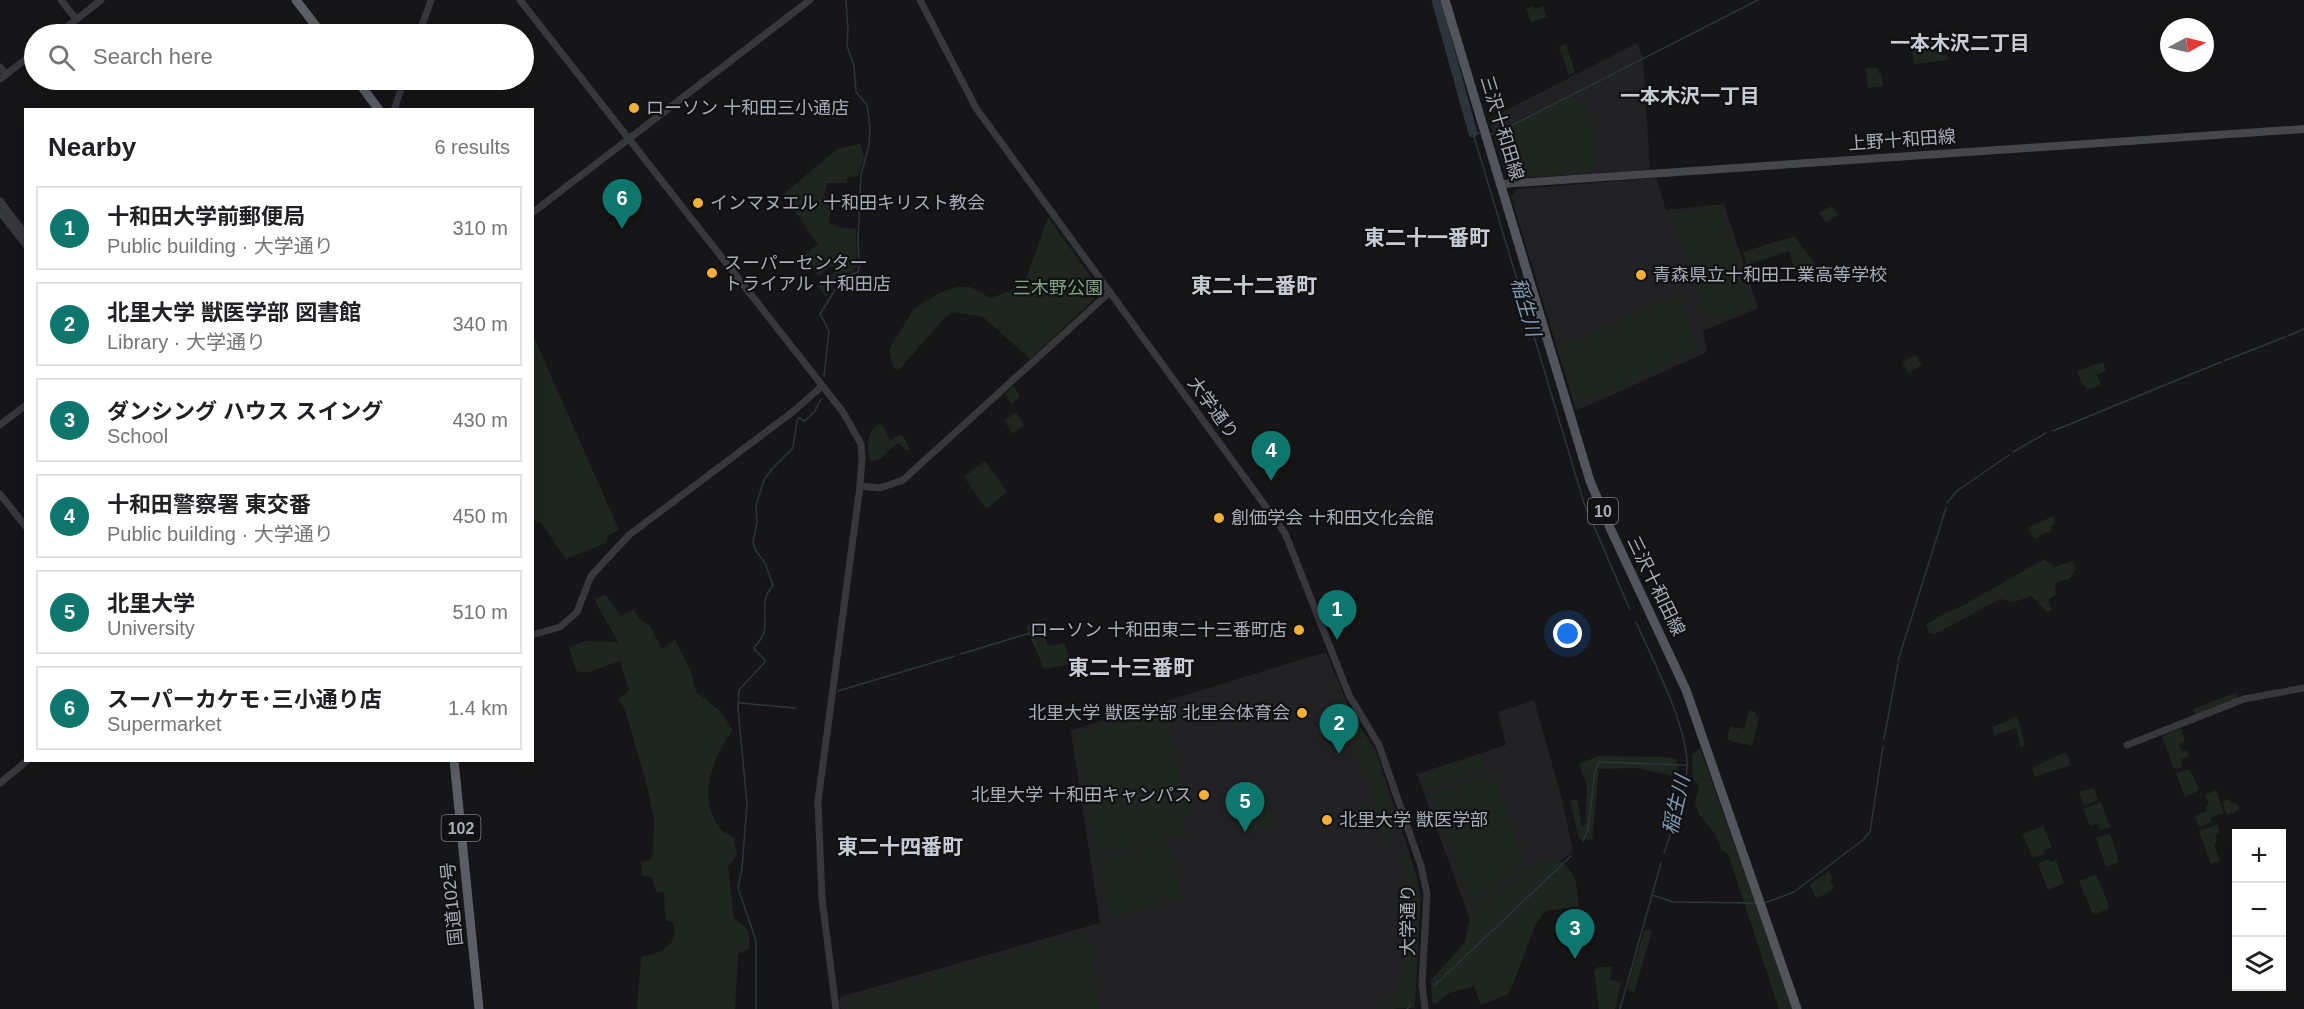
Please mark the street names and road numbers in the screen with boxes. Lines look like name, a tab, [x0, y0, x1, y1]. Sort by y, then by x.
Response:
street label: 三沢十和田線	[1477, 73, 1527, 183]
street label: 上野十和田線	[1847, 126, 1957, 154]
street label: 大学通り	[1184, 373, 1242, 443]
road number: 10	[1588, 498, 1618, 524]
street label: 三沢十和田線	[1623, 533, 1689, 639]
road number: 102	[442, 815, 480, 841]
street label: 国道102号	[438, 861, 466, 947]
street label: 大学通り	[1398, 884, 1418, 956]

